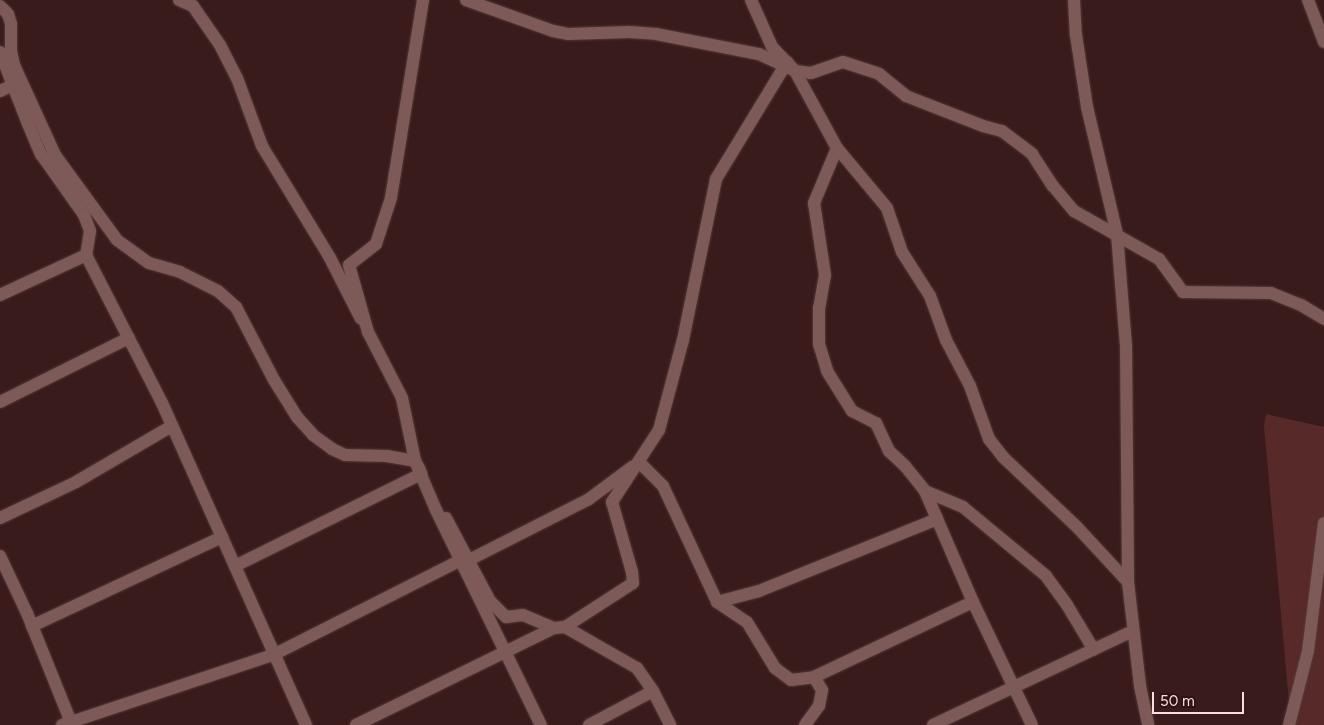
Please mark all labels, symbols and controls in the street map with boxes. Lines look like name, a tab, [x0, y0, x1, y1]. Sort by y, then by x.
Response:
scale bar	[1154, 682, 1246, 714]
text: 50 m	[1160, 692, 1195, 710]

